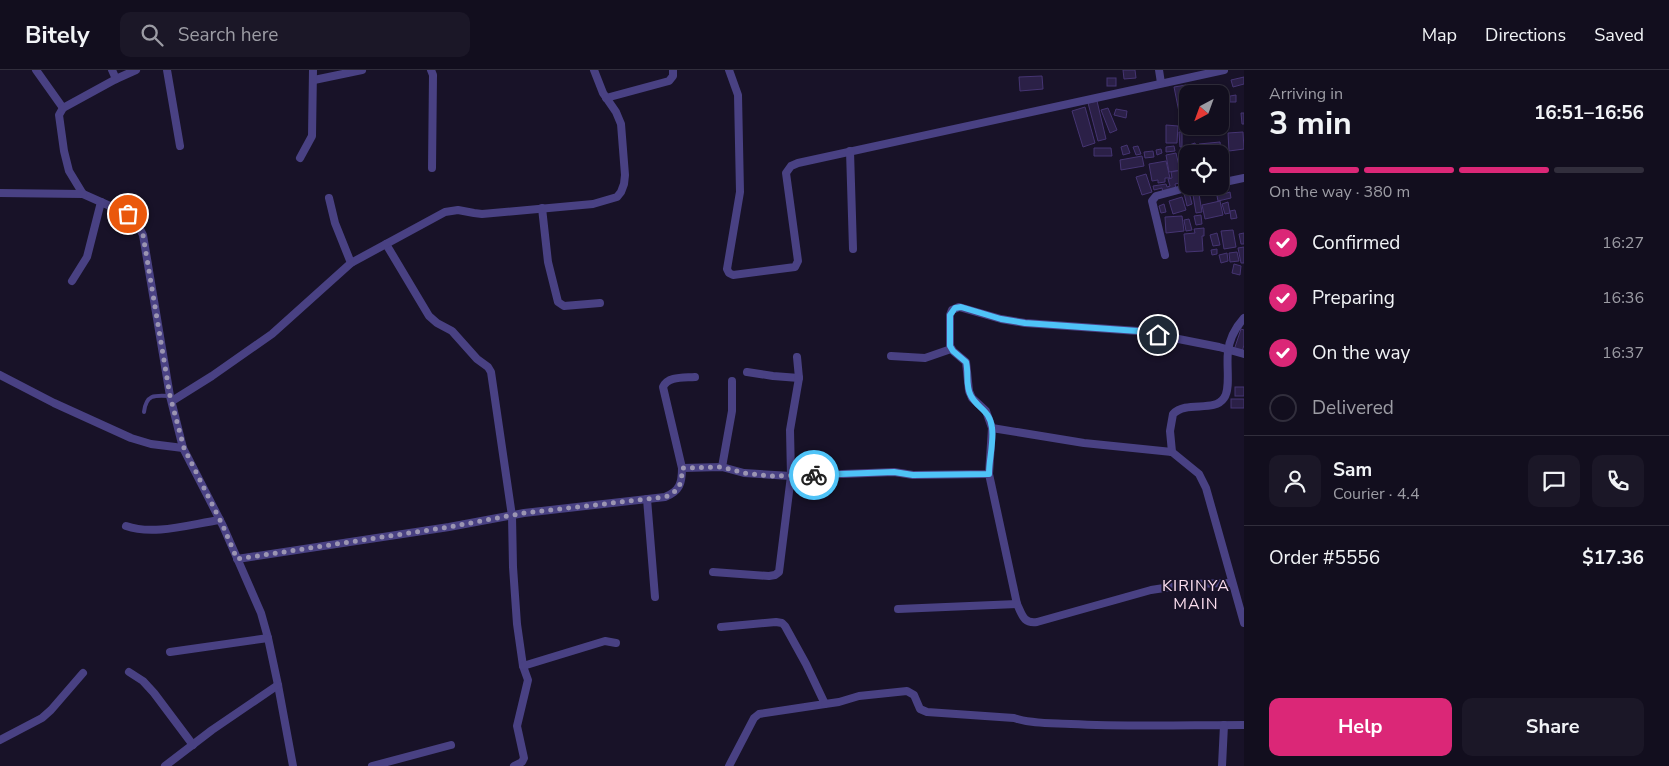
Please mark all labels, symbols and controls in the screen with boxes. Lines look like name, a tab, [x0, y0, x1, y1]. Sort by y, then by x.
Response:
search box	[120, 12, 470, 57]
text: Bitely	[25, 19, 90, 51]
icon: search	[138, 21, 166, 49]
text: Search here	[178, 22, 278, 48]
text: Map	[1422, 23, 1457, 47]
text: Directions	[1485, 23, 1566, 47]
text: Saved	[1594, 23, 1644, 47]
text: Arriving in	[1269, 83, 1343, 105]
north arrow	[1179, 85, 1229, 135]
map controls	[1179, 85, 1229, 195]
text: 16:51–16:56	[1534, 100, 1644, 126]
text: 3 min	[1269, 102, 1352, 145]
button: locate	[1179, 145, 1229, 195]
text: On the way · 380 m	[1269, 181, 1410, 203]
pin	[107, 193, 149, 235]
icon: bag	[114, 200, 142, 228]
icon: check	[1269, 229, 1297, 257]
text: Confirmed	[1312, 230, 1400, 256]
text: 16:27	[1602, 232, 1644, 254]
icon: check	[1269, 284, 1297, 312]
text: Preparing	[1312, 285, 1395, 311]
text: 16:36	[1602, 287, 1644, 309]
pin	[1137, 314, 1179, 356]
icon: home	[1144, 321, 1172, 349]
icon: check	[1269, 339, 1297, 367]
text: On the way	[1312, 340, 1410, 366]
text: 16:37	[1602, 342, 1644, 364]
text: Delivered	[1312, 395, 1394, 421]
courier	[789, 450, 839, 500]
button: person	[1269, 455, 1321, 507]
button: chat	[1528, 455, 1580, 507]
button: phone	[1592, 455, 1644, 507]
text: Sam	[1333, 457, 1372, 483]
icon: bike	[800, 461, 828, 489]
text: Courier · 4.4	[1333, 483, 1419, 505]
text: Order #5556	[1269, 545, 1380, 571]
text: $17.36	[1582, 545, 1644, 571]
district label: KIRINYA MAIN	[1162, 575, 1230, 615]
button: Help	[1269, 698, 1452, 756]
button: Share	[1462, 698, 1644, 756]

